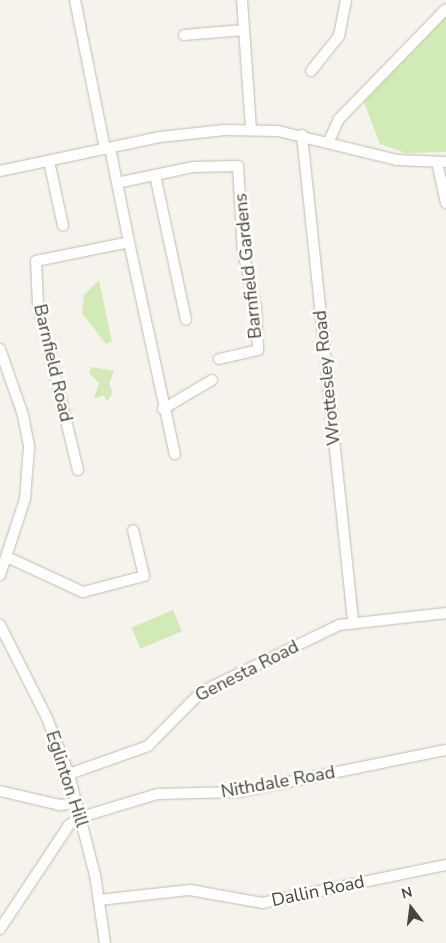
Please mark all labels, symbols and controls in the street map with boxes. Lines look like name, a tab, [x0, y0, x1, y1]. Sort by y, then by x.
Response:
street label: Barnfield Gardens	[230, 192, 266, 340]
street label: Barnfield Road	[29, 302, 77, 424]
street label: Wrottesley Road	[309, 309, 345, 447]
street label: Genesta Road	[192, 636, 302, 706]
street label: Eglinton Hill	[41, 728, 93, 830]
street label: Nithdale Road	[219, 761, 337, 803]
street label: Dallin Road	[270, 871, 366, 911]
text: N	[399, 882, 415, 904]
north arrow	[386, 883, 436, 933]

